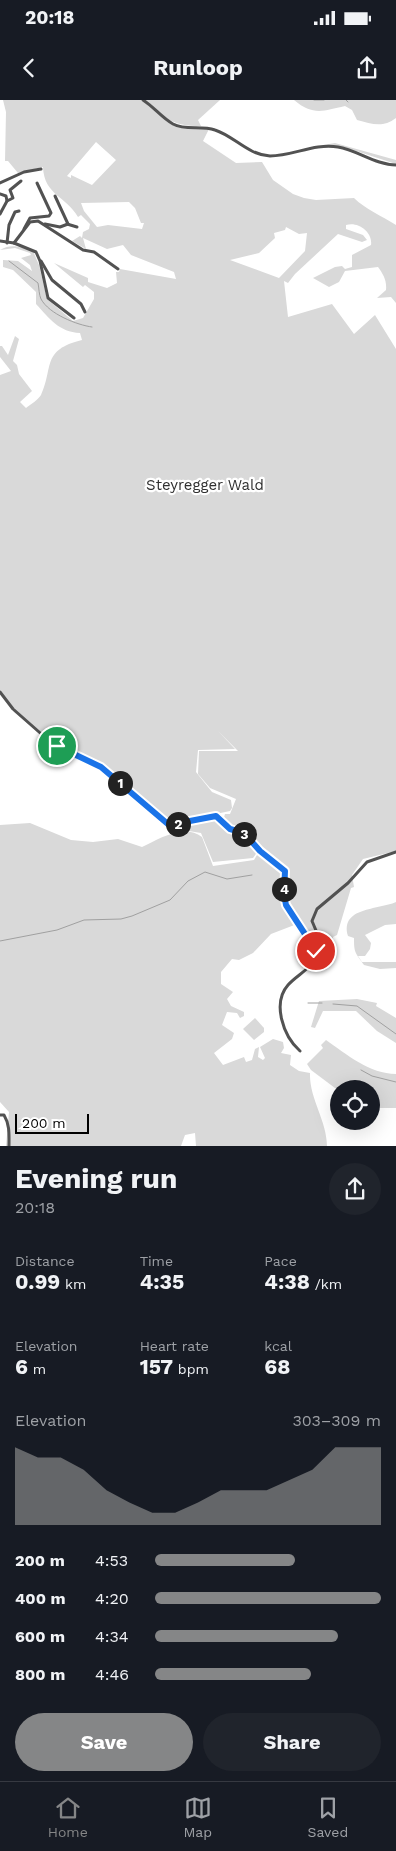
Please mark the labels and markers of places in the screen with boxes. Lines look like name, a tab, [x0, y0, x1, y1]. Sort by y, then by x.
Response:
pin	[36, 725, 78, 767]
pin: 1	[108, 770, 132, 796]
pin: 2	[166, 812, 190, 836]
pin: 3	[232, 822, 256, 846]
pin: 4	[272, 876, 296, 902]
pin	[295, 930, 337, 972]

